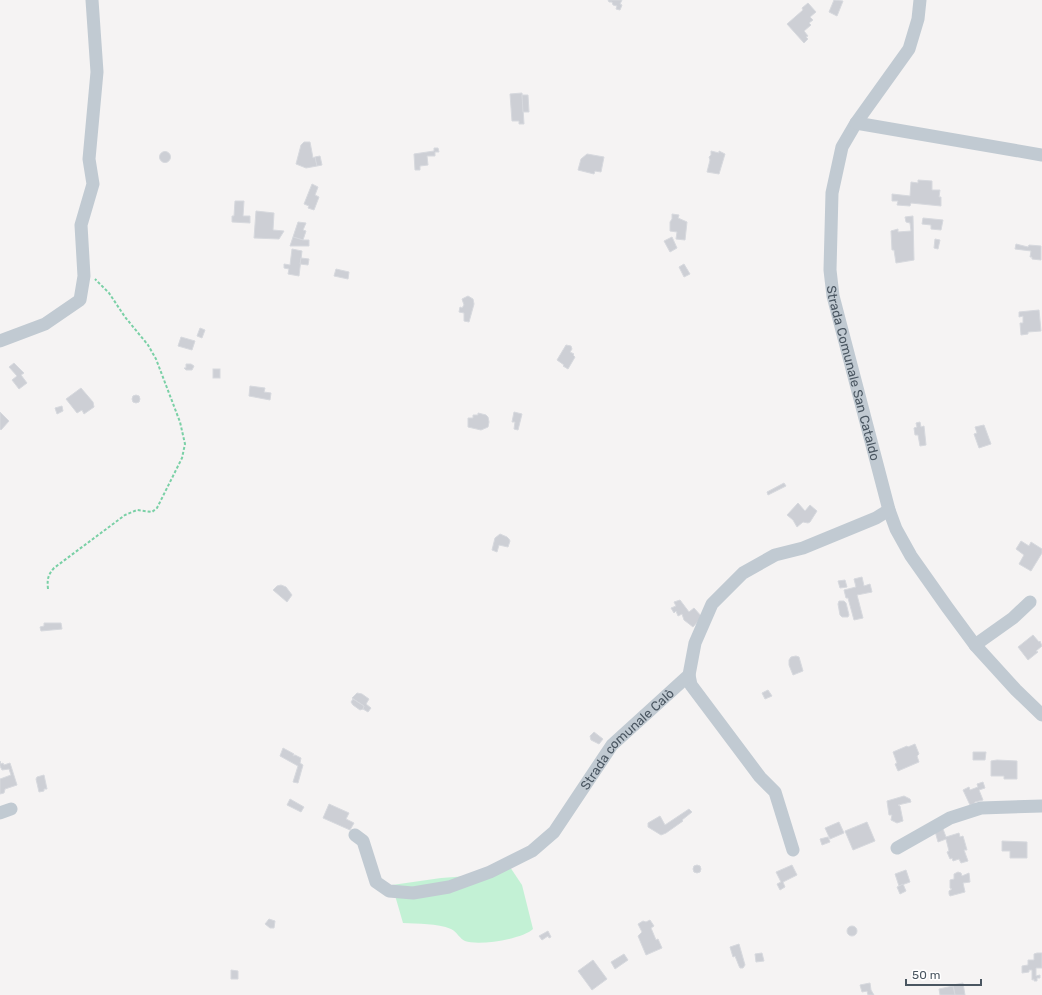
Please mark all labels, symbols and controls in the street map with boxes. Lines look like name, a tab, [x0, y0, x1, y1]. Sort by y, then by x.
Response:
street label: Strada Comunale San Cataldo	[824, 284, 883, 462]
street label: Strada comunale Calò	[577, 685, 677, 792]
scale bar	[906, 961, 981, 987]
text: 50 m	[912, 968, 940, 982]

